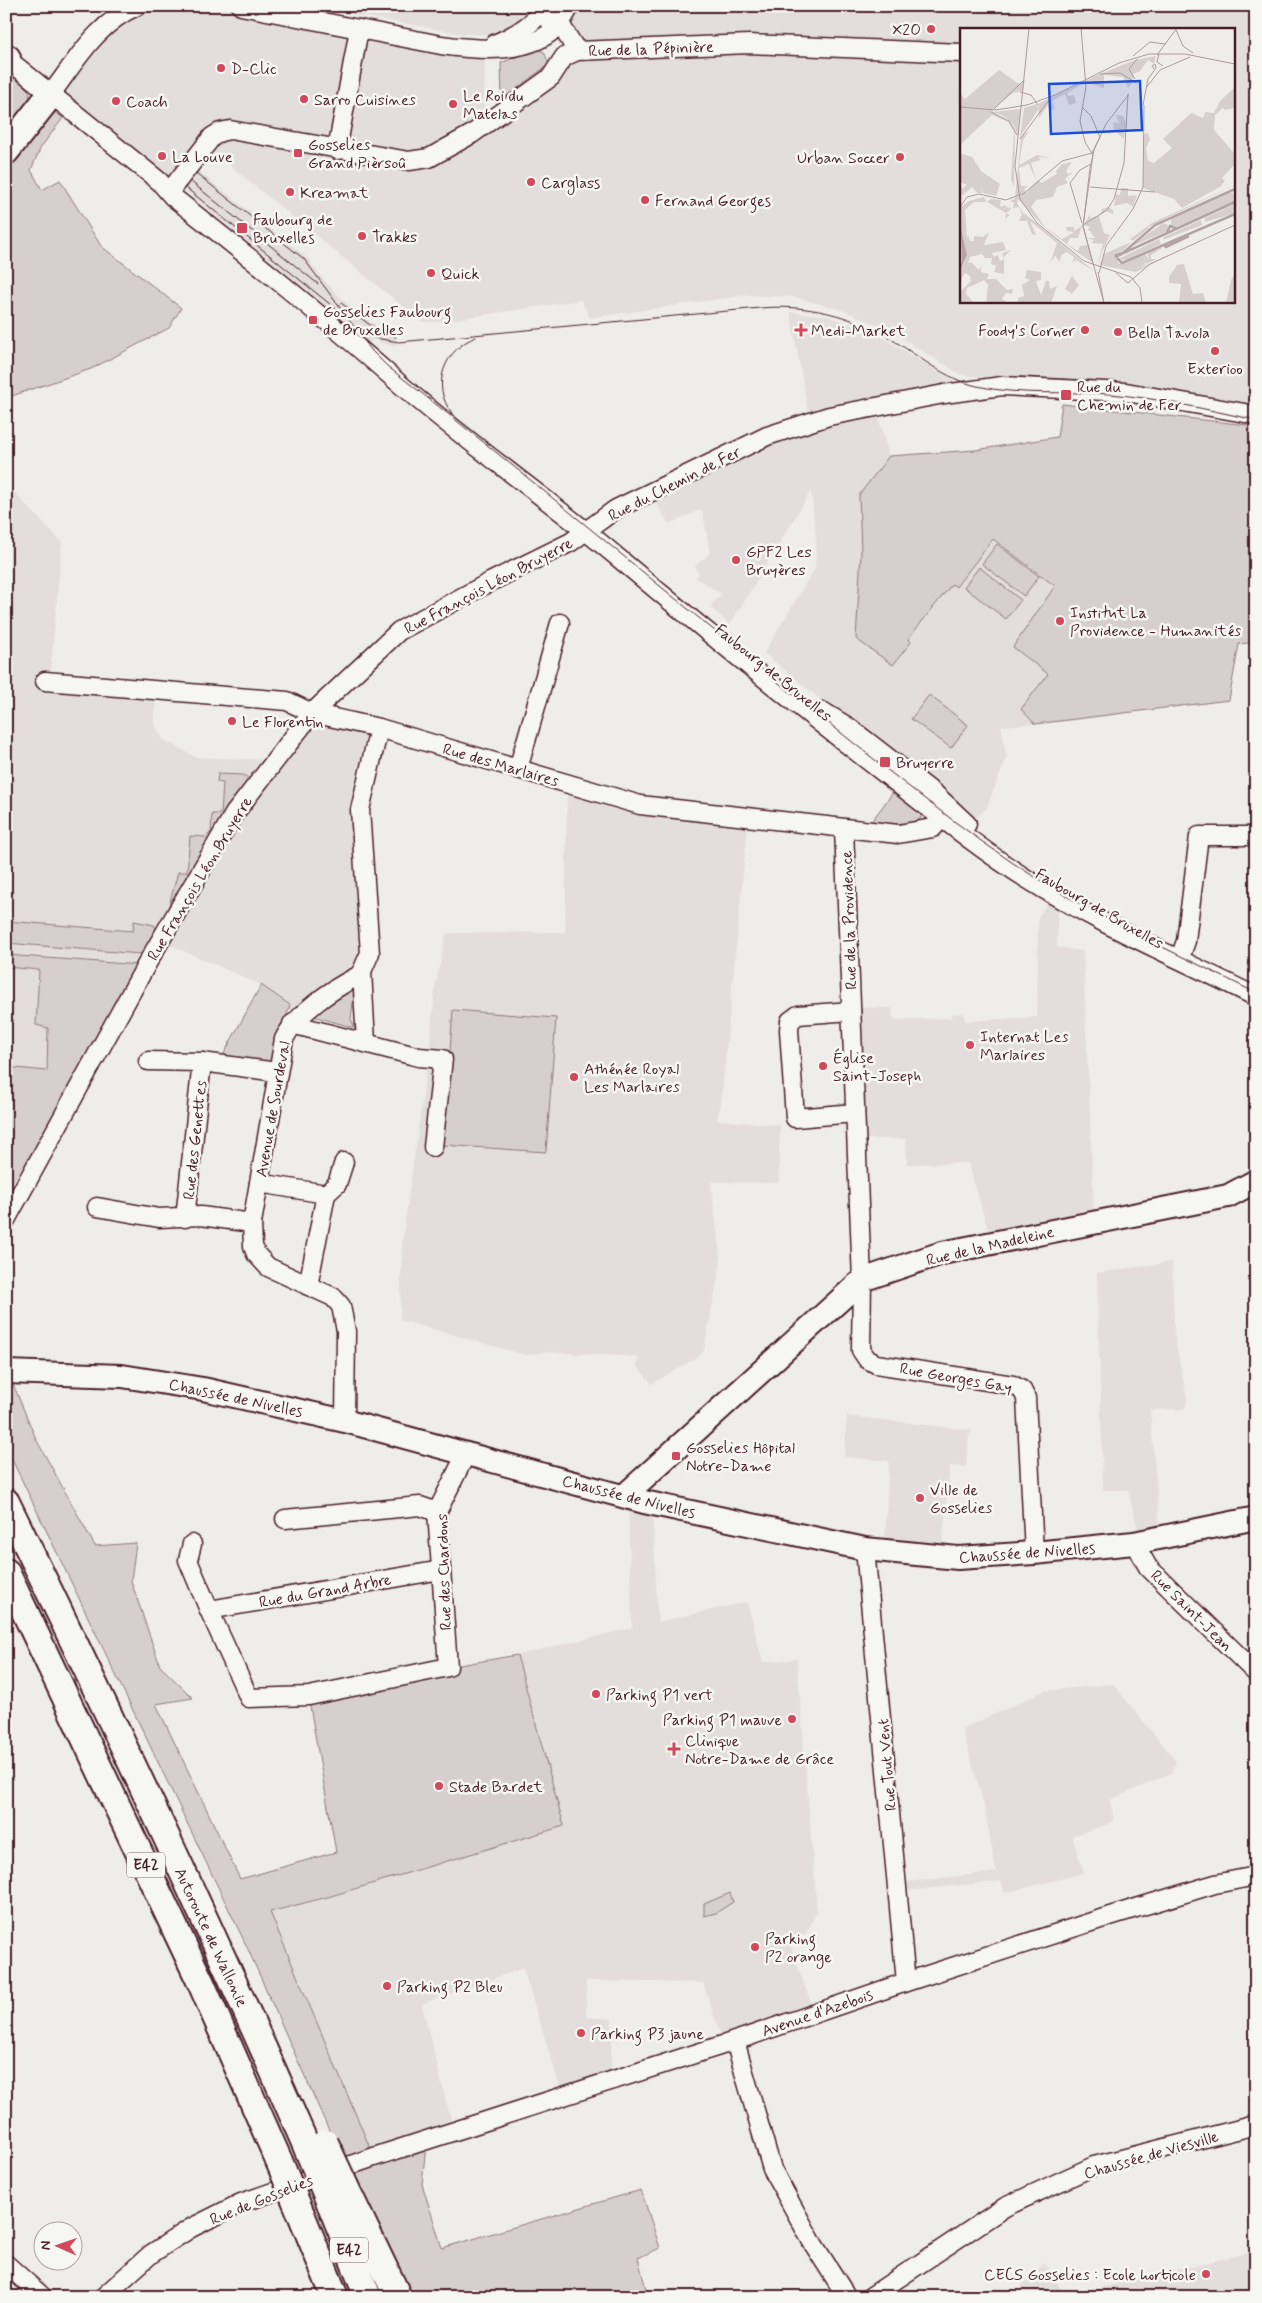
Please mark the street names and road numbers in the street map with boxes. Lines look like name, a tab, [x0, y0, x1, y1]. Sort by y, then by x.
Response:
street label: Rue de la Pépinière	[588, 37, 714, 62]
street label: Rue du Chemin de Fer	[605, 442, 745, 527]
street label: Rue François Léon Bruyerre	[401, 533, 577, 640]
street label: Faubourg de Bruxelles	[710, 619, 836, 727]
street label: Rue des Marlaires	[440, 739, 561, 792]
street label: Rue François Léon Bruyerre	[143, 792, 258, 965]
street label: Rue de la Providence	[837, 849, 862, 990]
street label: Faubourg de Bruxelles	[1031, 864, 1167, 955]
street label: Avenue de Sourdeval	[251, 1040, 296, 1179]
street label: Rue des Genettes	[179, 1079, 212, 1201]
street label: Rue de la Madeleine	[924, 1222, 1056, 1271]
street label: Rue Georges Gay	[898, 1358, 1014, 1400]
street label: Chaussée de Nivelles	[167, 1374, 305, 1423]
street label: Chaussée de Nivelles	[560, 1471, 697, 1524]
street label: Rue des Chardons	[432, 1513, 457, 1631]
street label: Chaussée de Nivelles	[958, 1538, 1096, 1569]
street label: Rue Saint-Jean	[1145, 1566, 1236, 1657]
street label: Rue du Grand Arbre	[258, 1569, 393, 1613]
street label: Rue Tout Vent	[873, 1718, 902, 1812]
road number: E42	[127, 1852, 165, 1878]
street label: Autoroute de Wallonie	[169, 1864, 252, 2011]
street label: Avenue d'Azebois	[759, 1985, 876, 2042]
street label: Chaussée de Viesville	[1082, 2126, 1222, 2185]
street label: Rue de Gosselies	[207, 2170, 316, 2231]
road number: E42	[330, 2238, 368, 2262]

